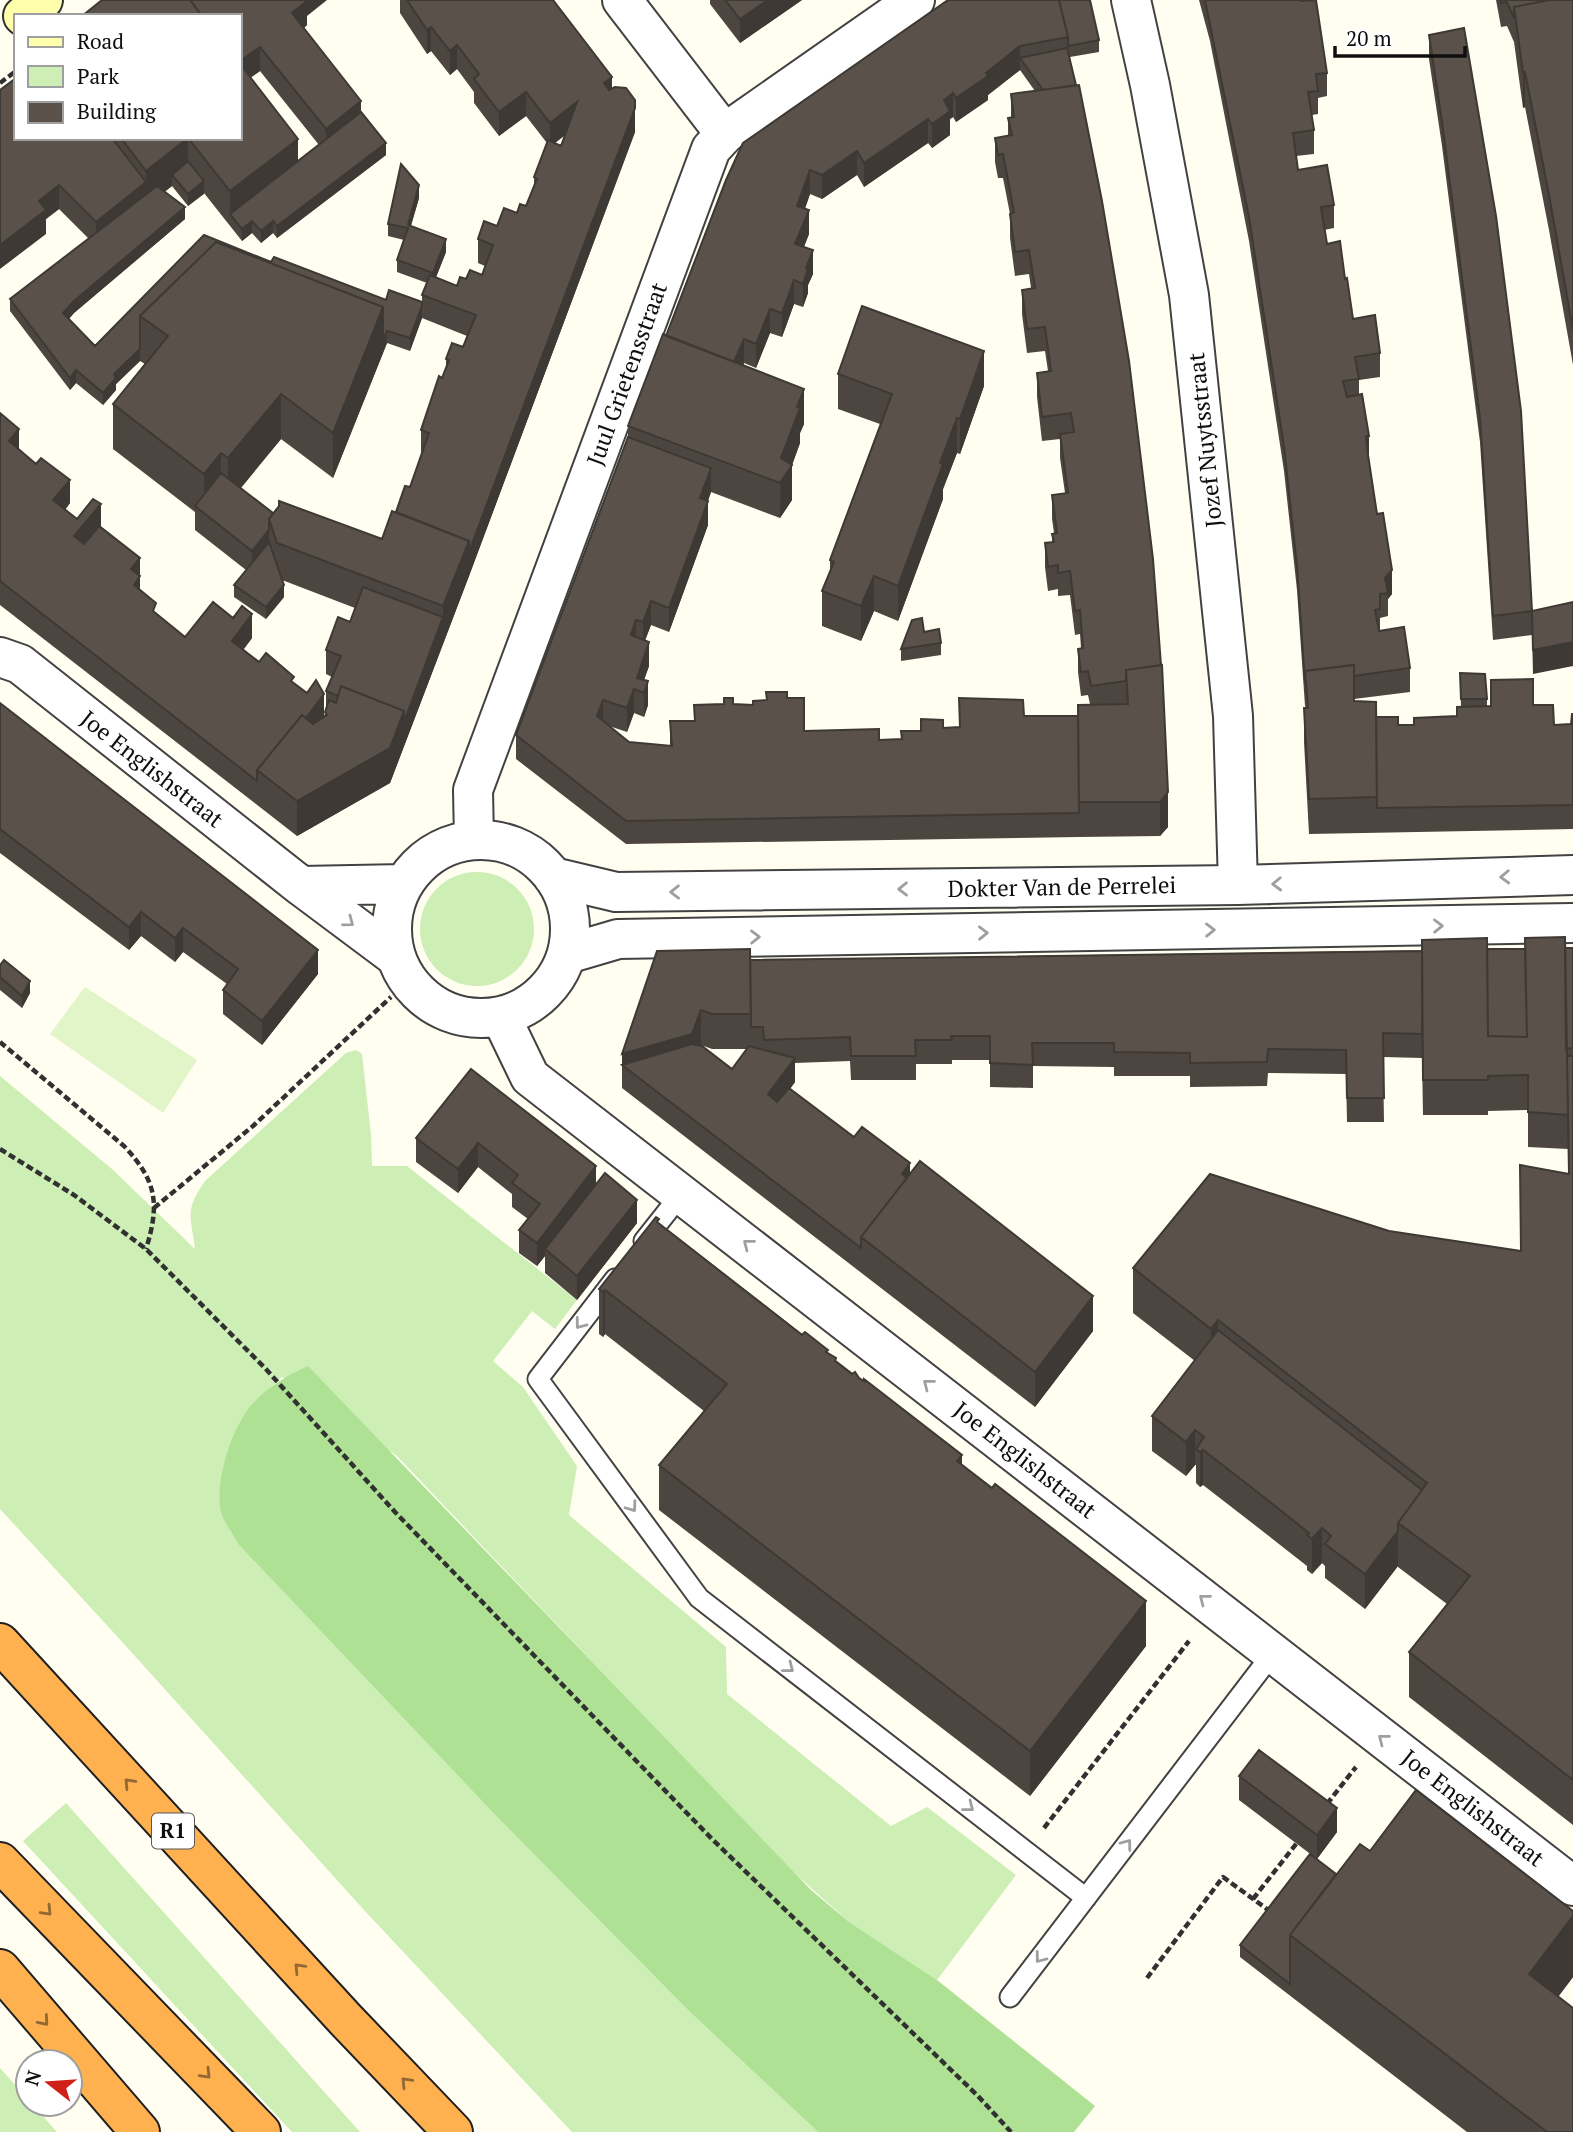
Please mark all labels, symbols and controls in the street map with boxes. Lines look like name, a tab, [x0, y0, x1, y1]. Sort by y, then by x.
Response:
legend	[14, 14, 242, 140]
scale bar	[1335, 14, 1464, 58]
text: 20 m	[1346, 24, 1392, 52]
text: Road	[77, 27, 124, 55]
text: Park	[77, 62, 119, 90]
text: Building	[77, 97, 157, 125]
street label: Juul Grietensstraat	[579, 278, 674, 470]
street label: Jozef Nuytsstraat	[1180, 351, 1229, 529]
street label: Joe Englishstraat	[74, 703, 230, 834]
street label: Dokter Van de Perrelei	[947, 869, 1177, 904]
one-way arrow	[1499, 870, 1510, 885]
one-way arrow	[1272, 876, 1283, 891]
one-way arrow	[897, 881, 908, 897]
one-way arrow	[670, 884, 680, 900]
one-way arrow	[341, 913, 354, 926]
one-way arrow	[1433, 918, 1444, 934]
one-way arrow	[1206, 922, 1216, 938]
one-way arrow	[978, 926, 989, 941]
one-way arrow	[751, 929, 761, 945]
one-way arrow	[744, 1240, 756, 1253]
one-way arrow	[576, 1316, 588, 1329]
one-way arrow	[923, 1380, 935, 1393]
street label: Joe Englishstraat	[947, 1394, 1103, 1525]
one-way arrow	[623, 1499, 636, 1512]
one-way arrow	[1199, 1595, 1211, 1608]
one-way arrow	[781, 1659, 794, 1672]
one-way arrow	[1379, 1734, 1391, 1747]
street label: Joe Englishstraat	[1395, 1742, 1551, 1873]
one-way arrow	[124, 1778, 137, 1791]
one-way arrow	[962, 1798, 974, 1811]
road number: R1	[152, 1814, 194, 1848]
one-way arrow	[1119, 1839, 1132, 1852]
one-way arrow	[39, 1902, 52, 1915]
one-way arrow	[1036, 1950, 1048, 1963]
one-way arrow	[295, 1964, 308, 1977]
one-way arrow	[36, 2013, 48, 2026]
north arrow	[14, 2048, 84, 2118]
one-way arrow	[197, 2066, 210, 2079]
text: N	[18, 2067, 46, 2088]
one-way arrow	[402, 2078, 414, 2091]

